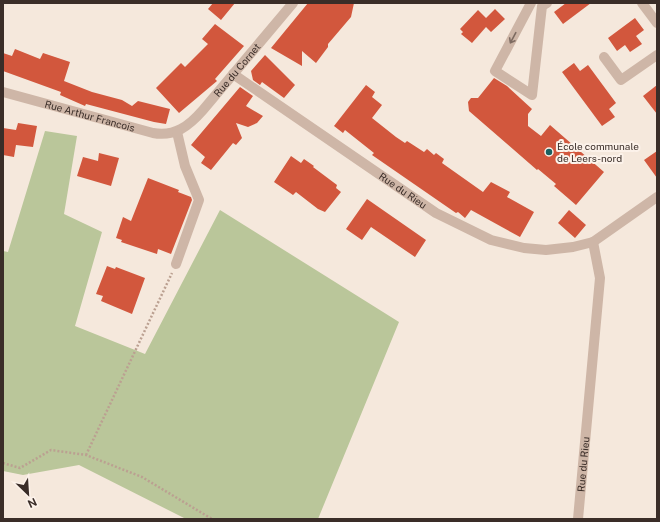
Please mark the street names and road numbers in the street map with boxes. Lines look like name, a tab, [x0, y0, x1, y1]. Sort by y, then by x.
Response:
street label: Rue du Cornet	[211, 41, 263, 99]
street label: Rue Arthur Francois	[43, 98, 136, 134]
street label: Rue du Rieu	[377, 170, 429, 211]
street label: Rue du Rieu	[575, 436, 592, 492]

